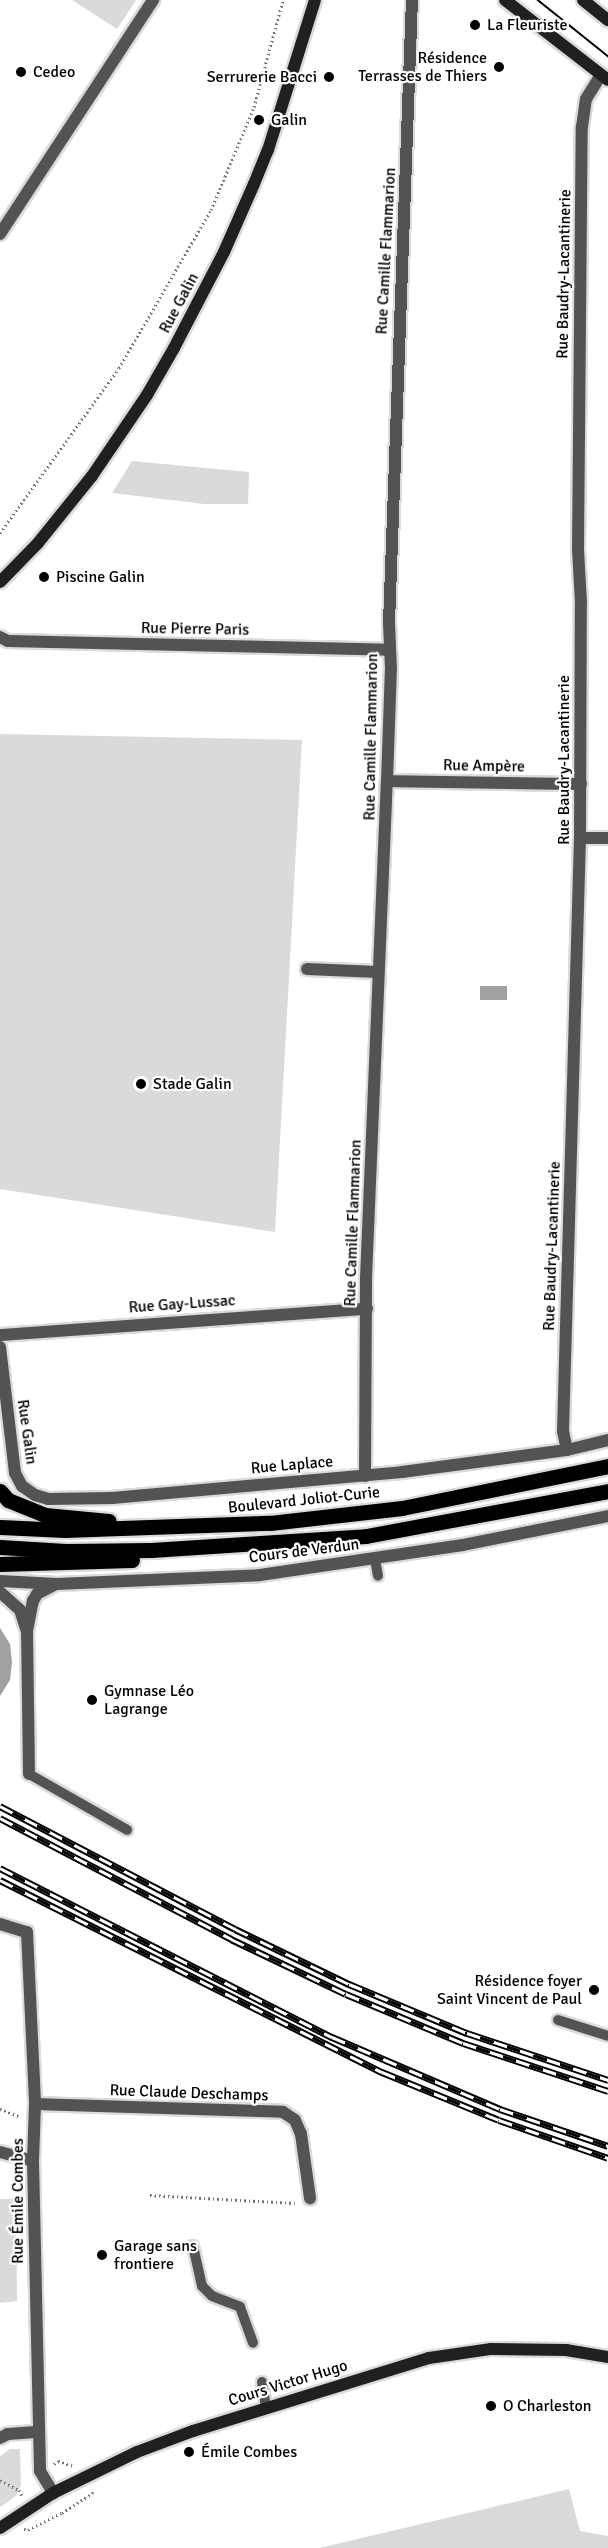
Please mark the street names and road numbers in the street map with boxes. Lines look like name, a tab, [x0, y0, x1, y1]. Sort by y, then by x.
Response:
street label: Rue Camille Flammarion	[372, 167, 400, 335]
street label: Rue Baudry-Lacantinerie	[553, 189, 575, 359]
street label: Rue Galin	[155, 270, 203, 336]
street label: Rue Pierre Paris	[141, 618, 249, 640]
street label: Rue Camille Flammarion	[360, 653, 382, 821]
street label: Rue Baudry-Lacantinerie	[554, 675, 574, 845]
street label: Rue Ampère	[443, 756, 525, 776]
street label: Rue Camille Flammarion	[340, 1139, 366, 1307]
street label: Rue Baudry-Lacantinerie	[539, 1161, 565, 1331]
street label: Rue Gay-Lussac	[128, 1291, 236, 1317]
street label: Rue Galin	[13, 1398, 41, 1466]
street label: Rue Laplace	[250, 1452, 334, 1478]
street label: Boulevard Joliot-Curie	[227, 1482, 381, 1518]
street label: Cours de Verdun	[248, 1535, 360, 1567]
street label: Rue Claude Deschamps	[109, 2081, 269, 2105]
street label: Rue Émile Combes	[8, 2138, 28, 2264]
street label: Cours Victor Hugo	[226, 2356, 350, 2410]

